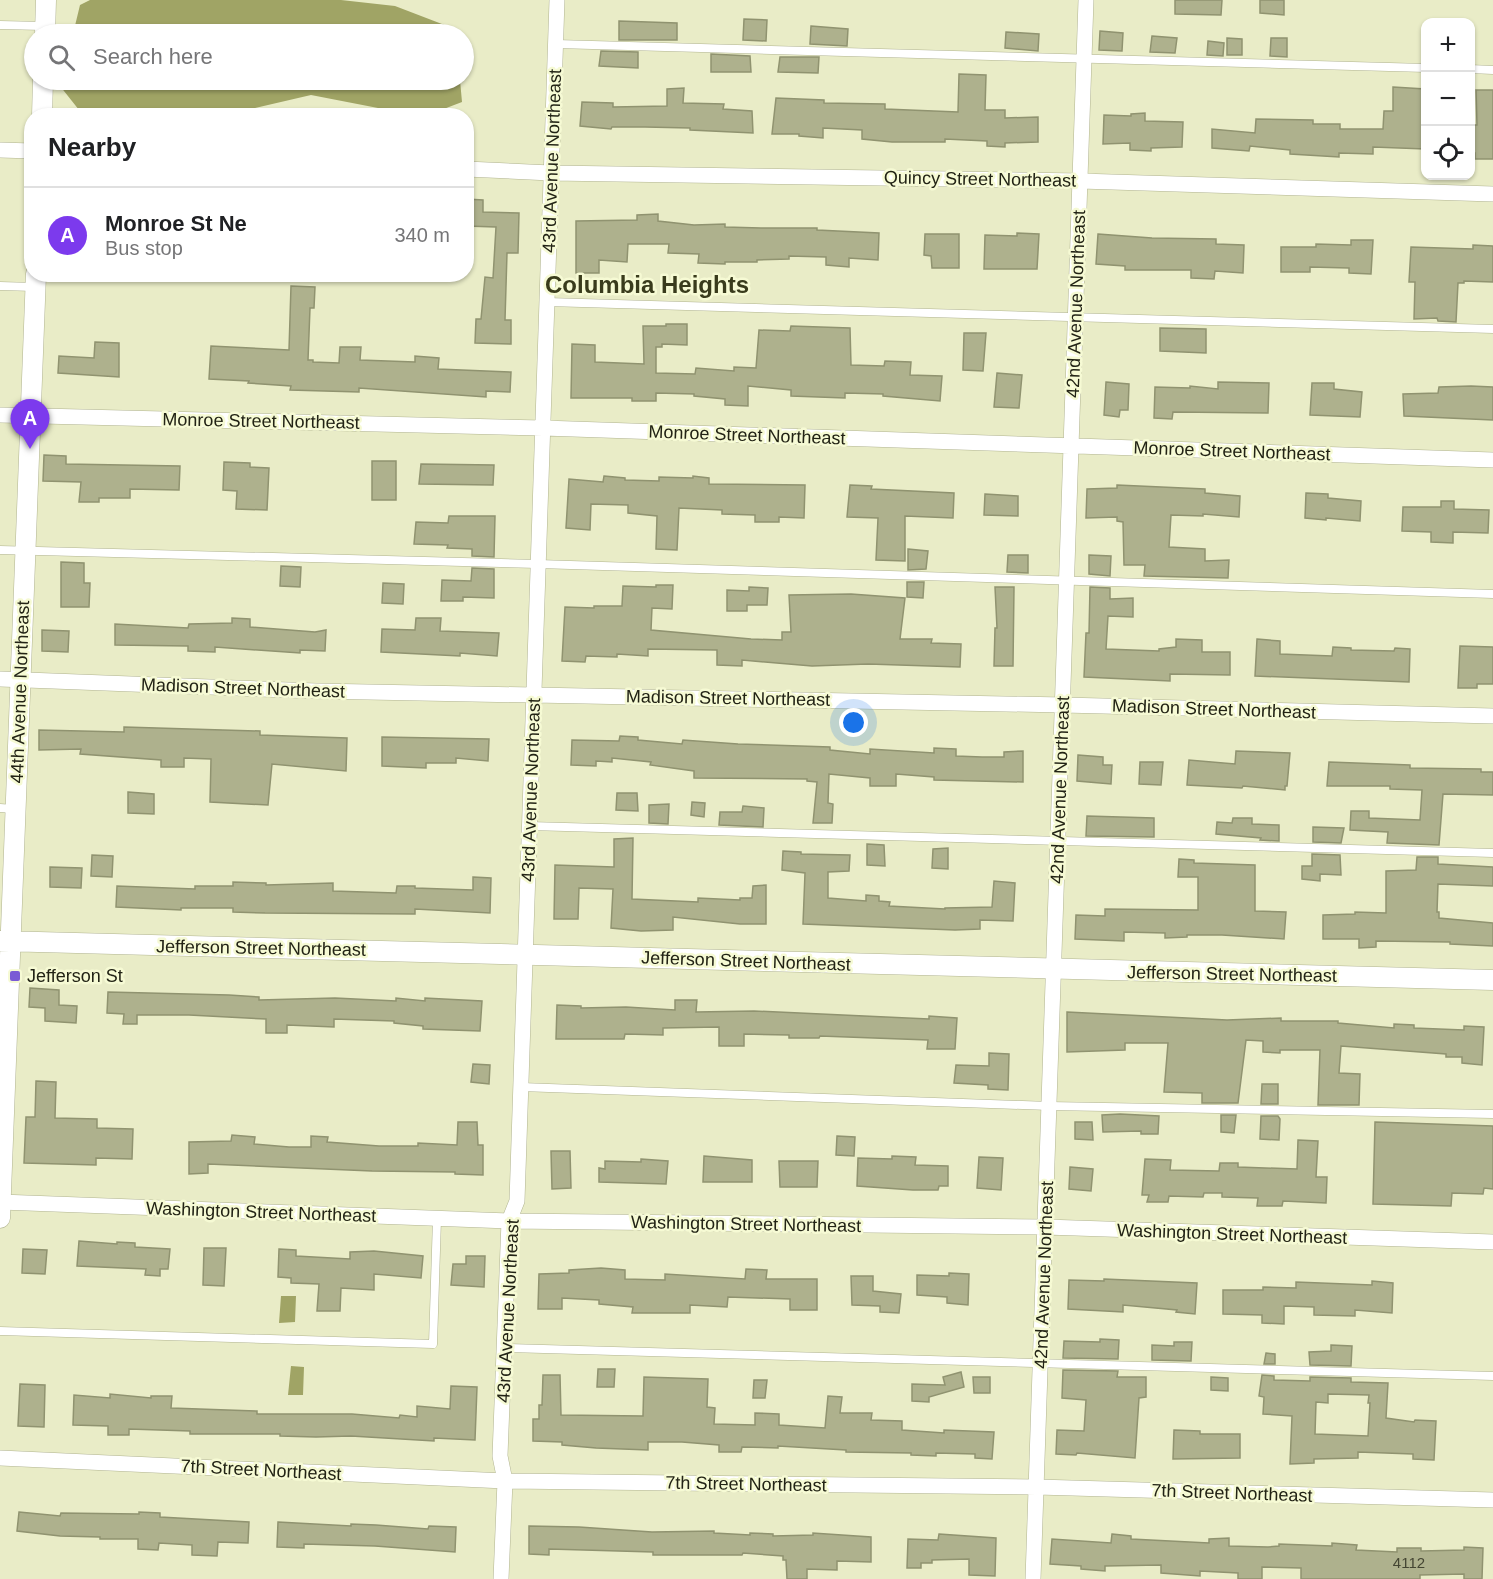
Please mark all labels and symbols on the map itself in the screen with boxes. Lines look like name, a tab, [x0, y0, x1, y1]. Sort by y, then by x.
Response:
street label: 43rd Avenue Northeast	[539, 69, 565, 253]
street label: Quincy Street Northeast	[884, 167, 1076, 191]
street label: 42nd Avenue Northeast	[1063, 210, 1089, 398]
district label: Columbia Heights	[545, 271, 749, 298]
pin: A	[10, 400, 50, 449]
street label: Monroe Street Northeast	[162, 409, 360, 433]
street label: Monroe Street Northeast	[648, 422, 846, 448]
street label: Monroe Street Northeast	[1133, 438, 1331, 464]
street label: 44th Avenue Northeast	[7, 600, 33, 784]
street label: Madison Street Northeast	[141, 674, 345, 702]
street label: Madison Street Northeast	[626, 686, 830, 710]
street label: Madison Street Northeast	[1112, 695, 1316, 723]
street label: 42nd Avenue Northeast	[1047, 696, 1073, 884]
street label: 43rd Avenue Northeast	[518, 698, 544, 882]
your location	[839, 708, 868, 737]
street label: Jefferson Street Northeast	[156, 936, 366, 960]
street label: Jefferson Street Northeast	[641, 947, 851, 975]
street label: Jefferson Street Northeast	[1127, 962, 1337, 986]
place label: Jefferson St	[27, 966, 123, 986]
marker: Jefferson St	[8, 969, 22, 983]
street label: 42nd Avenue Northeast	[1031, 1181, 1057, 1369]
street label: Washington Street Northeast	[145, 1198, 377, 1226]
street label: Washington Street Northeast	[631, 1212, 861, 1236]
street label: 43rd Avenue Northeast	[493, 1219, 523, 1403]
street label: Washington Street Northeast	[1116, 1220, 1348, 1248]
street label: 7th Street Northeast	[180, 1456, 342, 1484]
street label: 7th Street Northeast	[665, 1473, 827, 1495]
street label: 7th Street Northeast	[1151, 1480, 1313, 1506]
house number: 4112	[1393, 1554, 1425, 1571]

